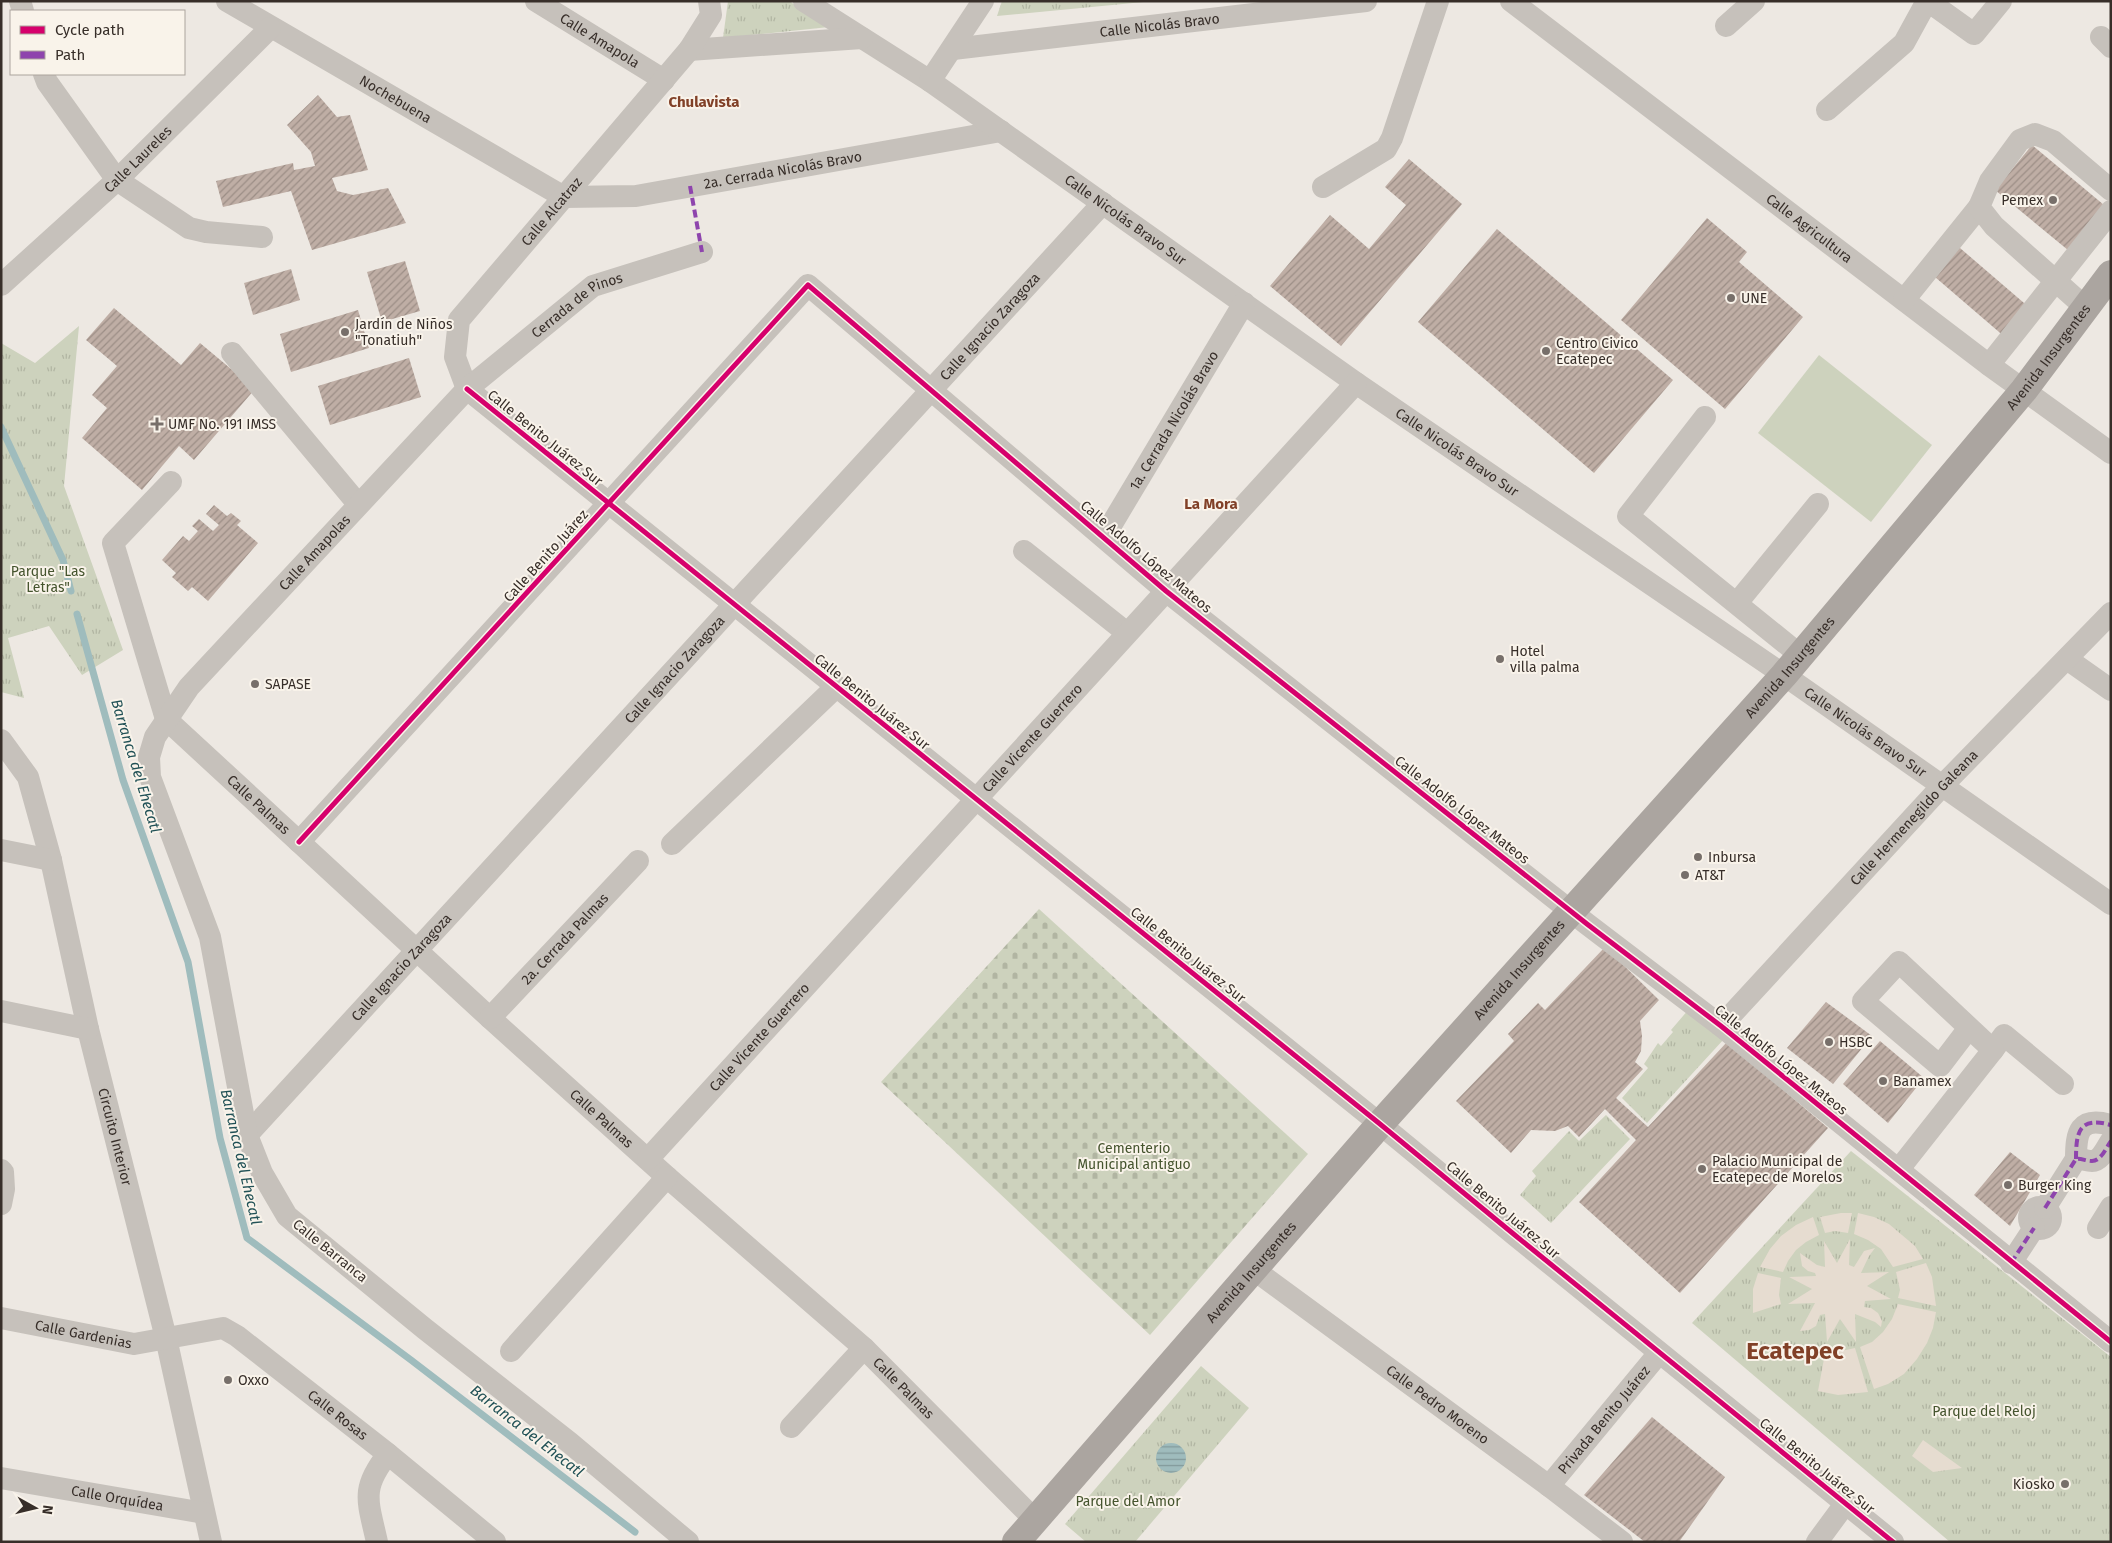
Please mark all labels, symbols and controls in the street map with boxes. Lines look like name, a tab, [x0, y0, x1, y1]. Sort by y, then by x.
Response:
street label: Calle Amapola	[557, 9, 643, 71]
legend	[10, 10, 185, 75]
street label: Calle Nicolás Bravo	[1099, 10, 1220, 40]
text: Cycle path	[55, 21, 125, 39]
text: Path	[55, 46, 85, 64]
street label: Nochebuena	[357, 72, 435, 127]
district label: Chulavista	[668, 93, 740, 111]
street label: Calle Laureles	[101, 122, 176, 196]
street label: 2a. Cerrada Nicolás Bravo	[702, 147, 863, 192]
street label: Calle Nicolás Bravo Sur	[1061, 171, 1190, 269]
street label: Calle Alcatraz	[518, 174, 585, 249]
street label: Calle Agricultura	[1763, 190, 1856, 266]
place label: Pemex	[2001, 192, 2043, 209]
marker: Pemex	[2047, 194, 2059, 206]
street label: Cerrada de Pinos	[528, 269, 625, 341]
street label: Calle Ignacio Zaragoza	[936, 269, 1043, 384]
place label: UNE	[1741, 290, 1767, 307]
marker: UNE	[1725, 292, 1737, 304]
street label: Avenida Insurgentes	[2003, 300, 2094, 413]
place label: Jardín de Niños "Tonatiuh"	[355, 316, 453, 349]
marker: Jardín de Niños "Tonatiuh"	[339, 326, 351, 338]
place label: Centro Civico Ecatepec	[1556, 335, 1639, 368]
marker: Centro Civico Ecatepec	[1540, 345, 1552, 357]
street label: 1a. Cerrada Nicolás Bravo	[1126, 348, 1222, 493]
street label: Calle Benito Juárez Sur	[484, 386, 606, 490]
street label: Calle Nicolás Bravo Sur	[1392, 404, 1523, 500]
place label: UMF No. 191 IMSS	[168, 416, 277, 433]
marker: UMF No. 191 IMSS	[150, 417, 164, 431]
district label: La Mora	[1184, 495, 1238, 513]
street label: Calle Adolfo López Mateos	[1077, 497, 1215, 617]
street label: Calle Benito Juárez	[500, 506, 592, 606]
street label: Calle Amapolas	[275, 511, 354, 594]
park label: Parque "Las Letras"	[11, 563, 86, 596]
street label: Calle Ignacio Zaragoza	[621, 612, 728, 727]
street label: Avenida Insurgentes	[1741, 613, 1838, 721]
place label: Hotel villa palma	[1510, 643, 1580, 676]
street label: Calle Benito Juárez Sur	[811, 650, 933, 754]
marker: Hotel villa palma	[1494, 653, 1506, 665]
place label: SAPASE	[265, 676, 311, 693]
marker: SAPASE	[249, 678, 261, 690]
street label: Calle Vicente Guerrero	[978, 680, 1086, 796]
street label: Calle Nicolás Bravo Sur	[1801, 683, 1930, 781]
water label: Barranca del Ehecatl	[107, 697, 165, 835]
street label: Calle Hermenegildo Galeana	[1846, 746, 1981, 889]
street label: Calle Adolfo López Mateos	[1391, 752, 1533, 868]
street label: Calle Palmas	[224, 771, 294, 838]
place label: Inbursa	[1708, 849, 1756, 866]
marker: Inbursa	[1692, 851, 1704, 863]
place label: AT&T	[1695, 867, 1726, 884]
marker: AT&T	[1679, 869, 1691, 881]
street label: 2a. Cerrada Palmas	[518, 889, 612, 988]
street label: Calle Benito Juárez Sur	[1127, 903, 1249, 1007]
street label: Calle Ignacio Zaragoza	[347, 910, 455, 1025]
street label: Avenida Insurgentes	[1470, 916, 1569, 1023]
street label: Calle Vicente Guerrero	[705, 979, 813, 1095]
street label: Calle Adolfo López Mateos	[1711, 1001, 1851, 1119]
place label: HSBC	[1839, 1034, 1873, 1051]
marker: HSBC	[1823, 1036, 1835, 1048]
place label: Banamex	[1893, 1073, 1951, 1090]
marker: Banamex	[1877, 1075, 1889, 1087]
street label: Calle Palmas	[566, 1085, 637, 1152]
street label: Circuito Interior	[95, 1086, 136, 1188]
water label: Barranca del Ehecatl	[217, 1087, 265, 1227]
park label: Cementerio Municipal antiguo	[1077, 1140, 1191, 1173]
place label: Palacio Municipal de Ecatepec de Morelos	[1712, 1153, 1843, 1186]
street label: Calle Benito Juárez Sur	[1443, 1157, 1564, 1263]
marker: Palacio Municipal de Ecatepec de Morelos	[1696, 1163, 1708, 1175]
place label: Burger King	[2018, 1177, 2092, 1194]
marker: Burger King	[2002, 1179, 2014, 1191]
street label: Calle Barranca	[289, 1216, 371, 1286]
street label: Avenida Insurgentes	[1202, 1218, 1300, 1326]
street label: Calle Gardenias	[34, 1316, 134, 1352]
district label: Ecatepec	[1746, 1337, 1844, 1365]
street label: Calle Palmas	[870, 1354, 938, 1423]
street label: Calle Pedro Moreno	[1383, 1361, 1492, 1448]
street label: Privada Benito Juárez	[1554, 1362, 1653, 1477]
place label: Oxxo	[238, 1372, 269, 1389]
marker: Oxxo	[222, 1374, 234, 1386]
water label: Barranca del Ehecatl	[467, 1381, 587, 1481]
street label: Calle Rosas	[304, 1386, 372, 1444]
park label: Parque del Reloj	[1932, 1403, 2036, 1420]
street label: Calle Benito Juárez Sur	[1756, 1414, 1878, 1518]
place label: Kiosko	[2013, 1476, 2055, 1493]
marker: Kiosko	[2059, 1478, 2071, 1490]
street label: Calle Orquídea	[70, 1482, 165, 1514]
north arrow	[10, 1483, 60, 1533]
park label: Parque del Amor	[1075, 1493, 1181, 1510]
text: N	[38, 1504, 56, 1516]

